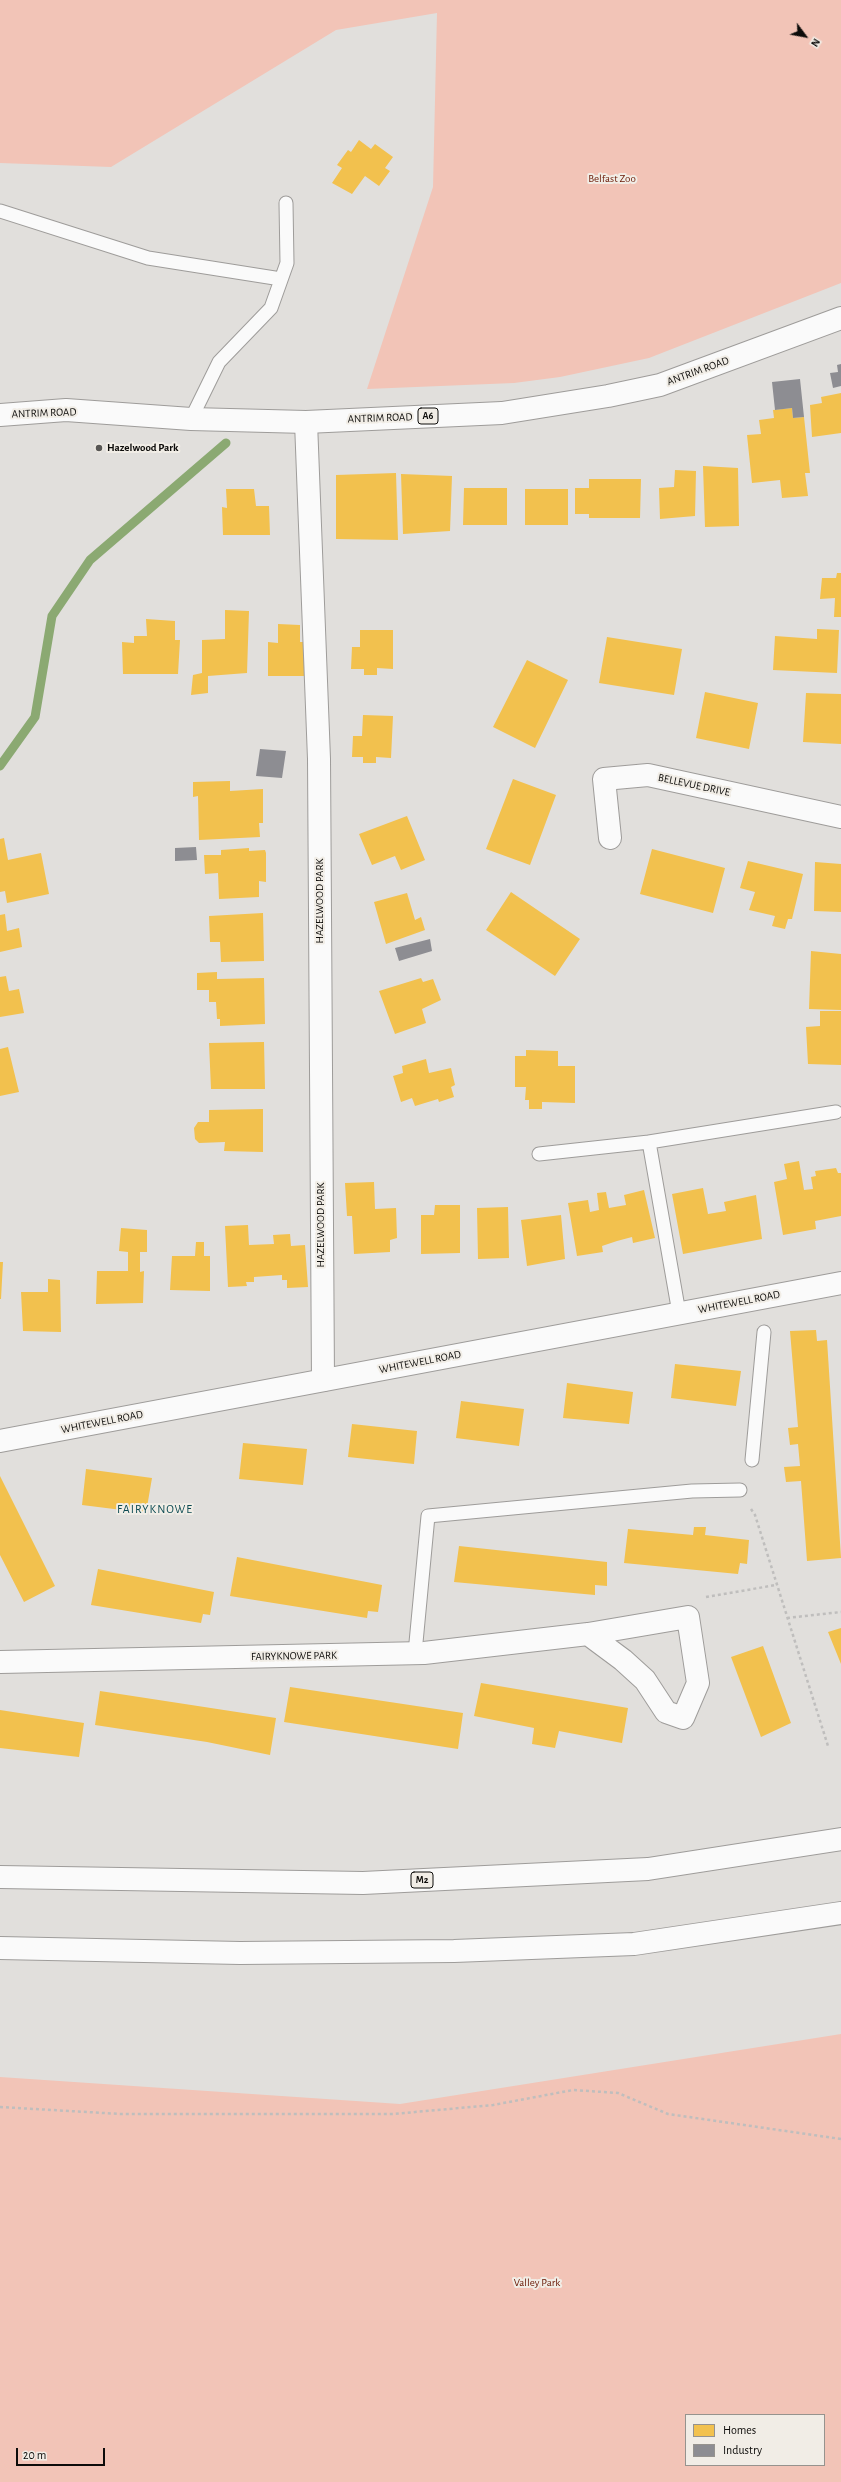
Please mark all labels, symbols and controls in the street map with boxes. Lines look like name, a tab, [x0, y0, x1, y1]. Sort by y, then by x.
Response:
north arrow	[785, 16, 825, 56]
text: N	[809, 36, 822, 49]
park label: Belfast Zoo	[588, 172, 636, 186]
street label: ANTRIM ROAD	[665, 354, 731, 388]
street label: ANTRIM ROAD	[11, 405, 77, 421]
road number: A6	[418, 408, 438, 424]
street label: ANTRIM ROAD	[347, 410, 413, 426]
place label: Hazelwood Park	[107, 441, 178, 455]
marker: Hazelwood Park	[94, 443, 104, 453]
street label: BELLEVUE DRIVE	[657, 771, 731, 799]
street label: HAZELWOOD PARK	[313, 858, 327, 944]
street label: HAZELWOOD PARK	[314, 1182, 328, 1268]
street label: WHITEWELL ROAD	[697, 1288, 781, 1316]
street label: WHITEWELL ROAD	[378, 1348, 462, 1376]
street label: WHITEWELL ROAD	[60, 1408, 144, 1436]
district label: FAIRYKNOWE	[117, 1502, 193, 1516]
street label: FAIRYKNOWE PARK	[251, 1649, 337, 1663]
road number: M2	[411, 1872, 433, 1888]
park label: Valley Park	[514, 2276, 560, 2290]
legend	[685, 2414, 825, 2466]
text: Homes	[723, 2424, 756, 2436]
scale bar	[18, 2440, 107, 2466]
text: Industry	[723, 2444, 762, 2456]
text: 20 m	[23, 2449, 46, 2461]

